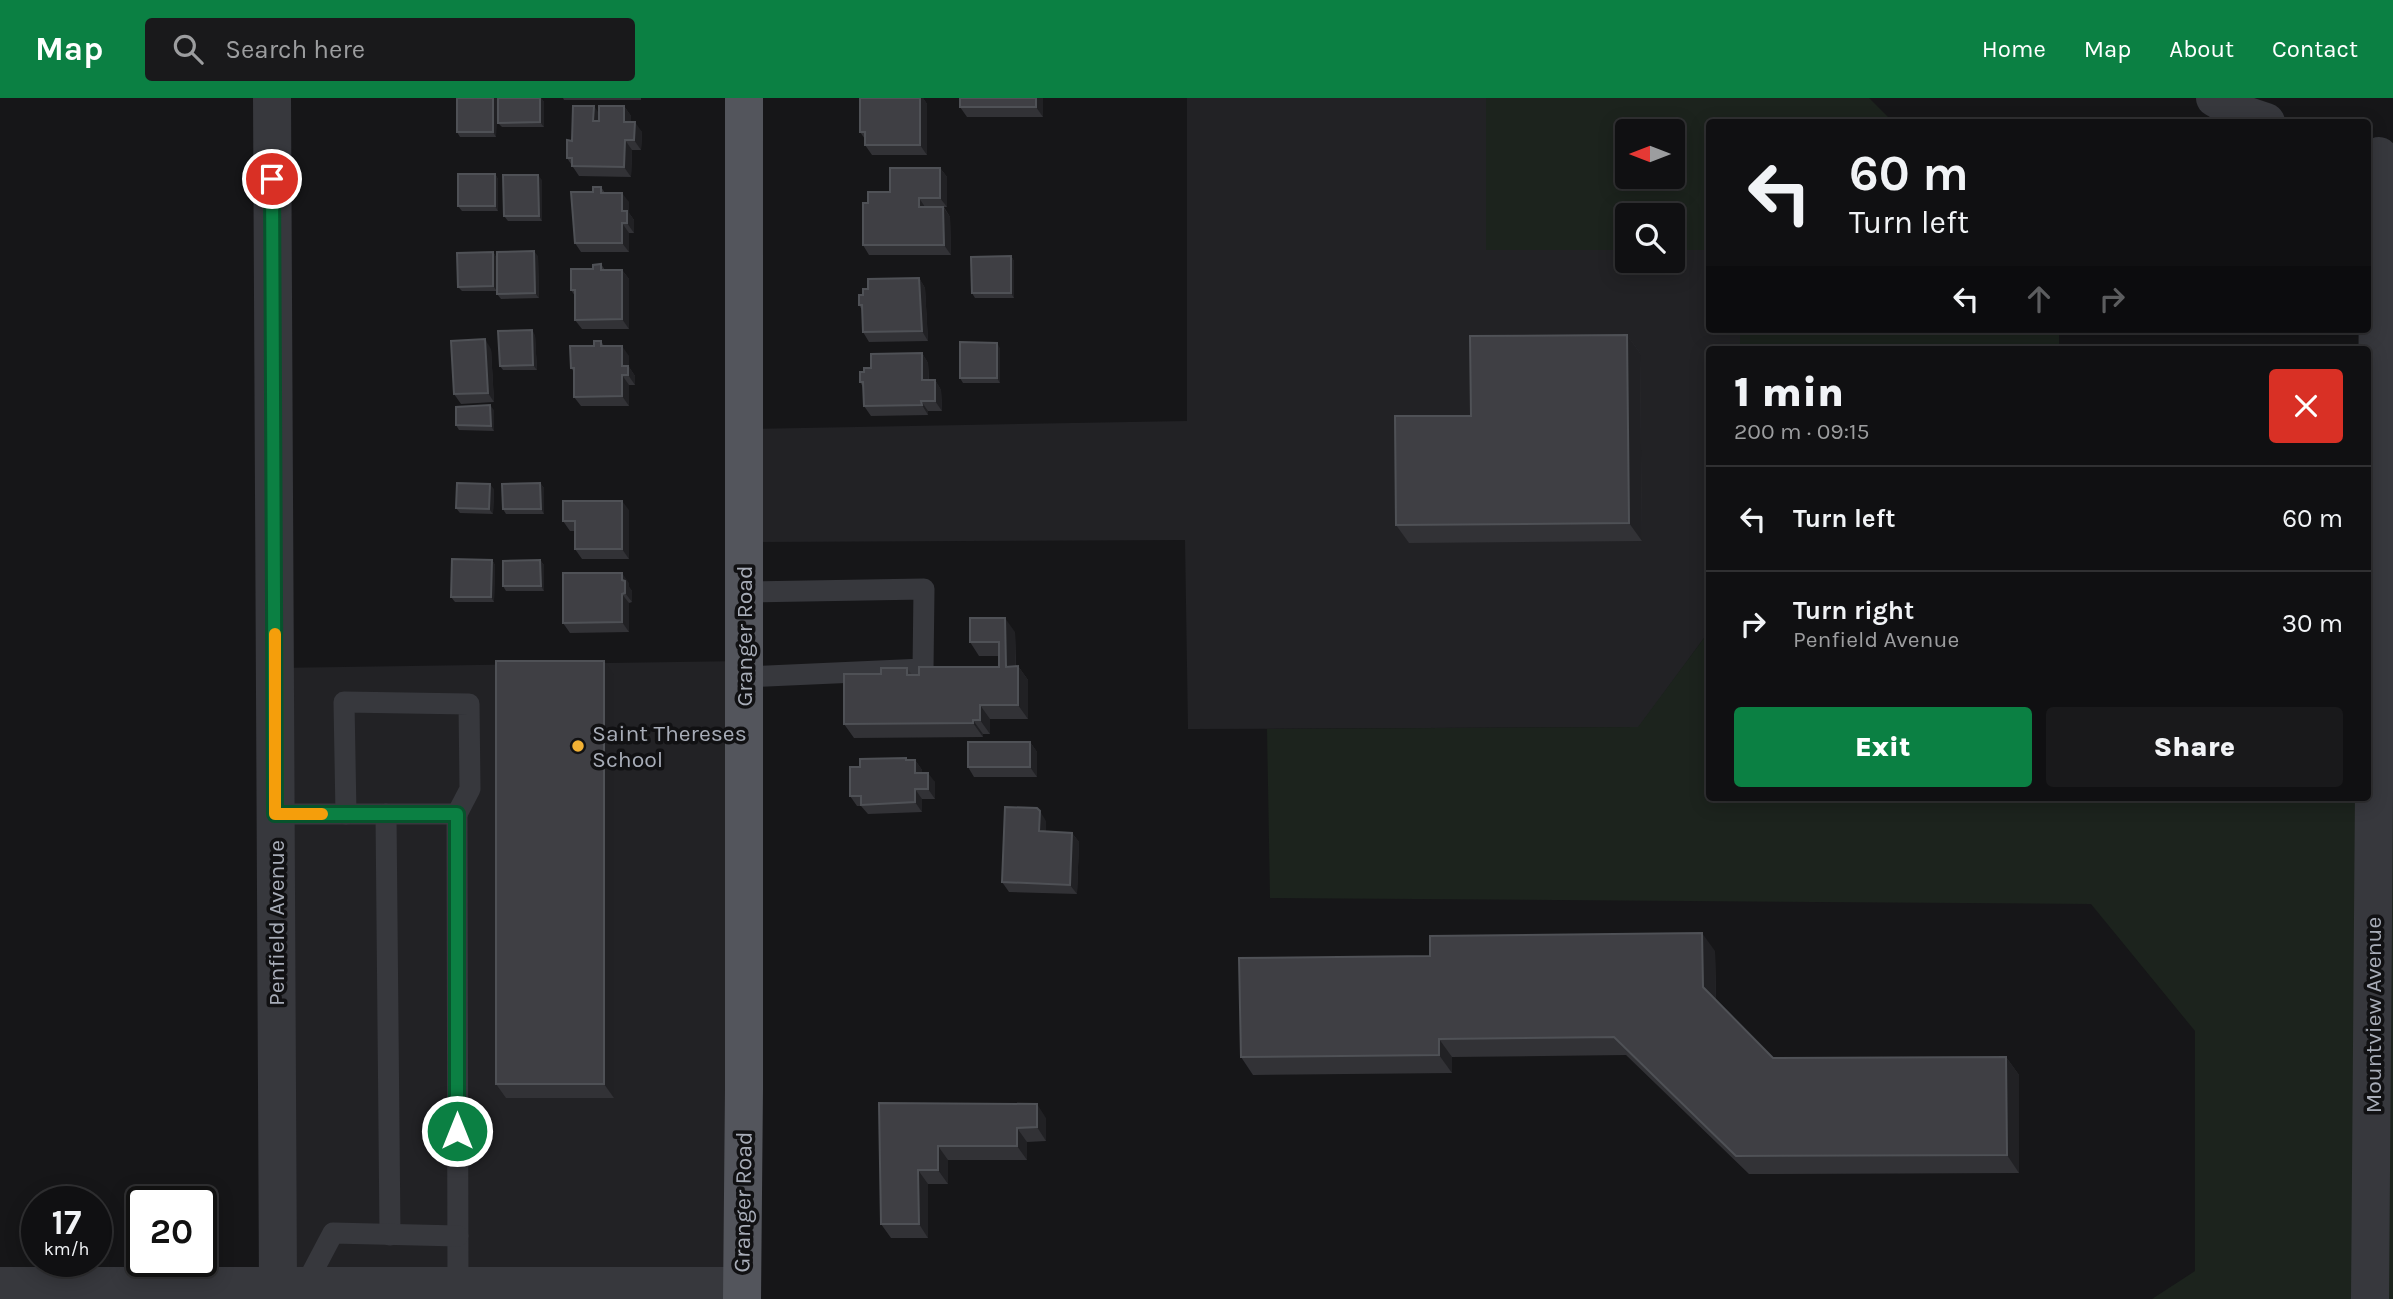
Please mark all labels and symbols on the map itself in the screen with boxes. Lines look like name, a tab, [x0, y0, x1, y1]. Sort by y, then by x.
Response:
north arrow	[1615, 119, 1685, 189]
pin	[242, 149, 302, 209]
street label: Granger Road	[731, 565, 758, 707]
place label: Saint Thereses School	[592, 720, 747, 773]
marker: Saint Thereses School	[570, 738, 586, 754]
street label: Penfield Avenue	[263, 840, 290, 1006]
street label: Mountview Avenue	[2360, 917, 2387, 1113]
position arrow	[420, 1094, 494, 1168]
street label: Granger Road	[728, 1131, 758, 1273]
speed limit sign: 20	[126, 1186, 217, 1277]

